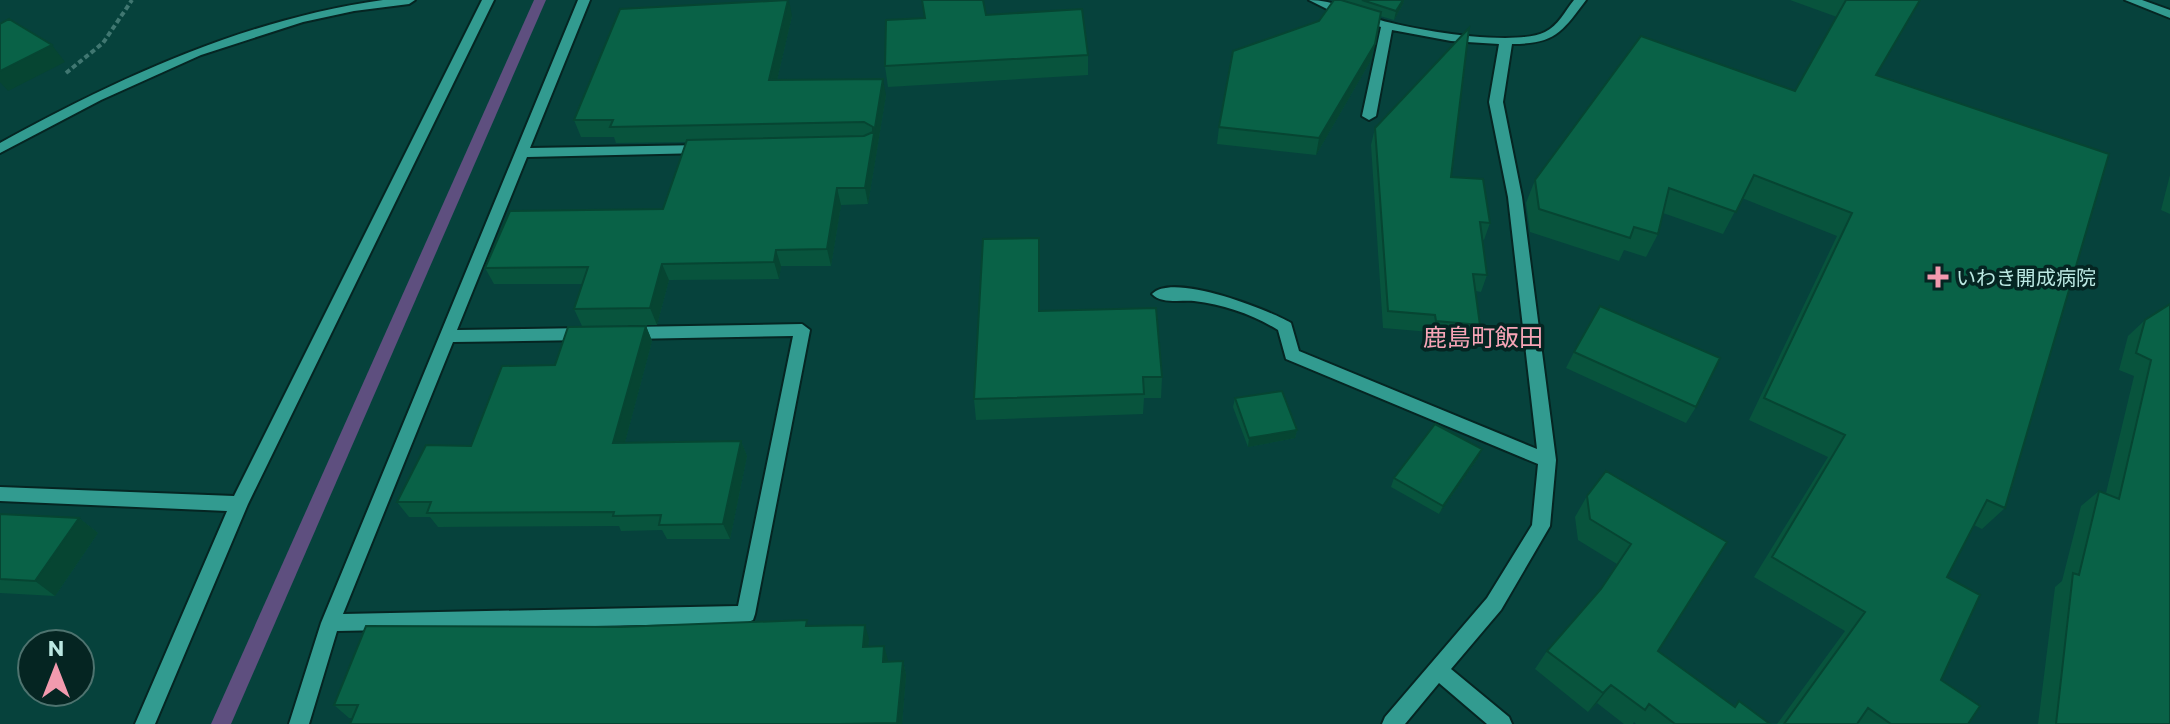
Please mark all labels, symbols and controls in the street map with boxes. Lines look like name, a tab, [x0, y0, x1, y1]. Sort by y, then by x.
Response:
place label: いわき開成病院	[1956, 265, 2096, 289]
marker: いわき開成病院	[1927, 266, 1949, 288]
district label: 鹿島町飯田	[1423, 322, 1543, 351]
north arrow	[16, 628, 96, 708]
text: N	[48, 634, 64, 661]

